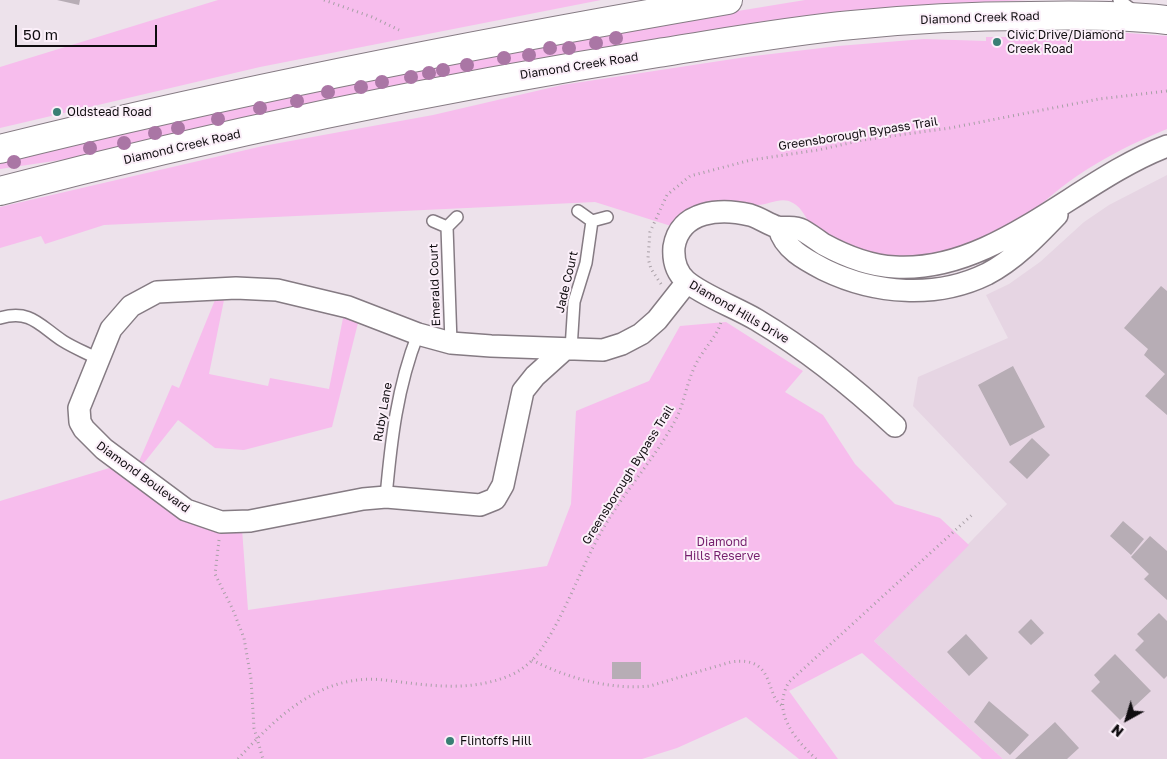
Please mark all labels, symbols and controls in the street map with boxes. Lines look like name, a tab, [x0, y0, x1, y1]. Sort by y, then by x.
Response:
street label: Diamond Creek Road	[920, 9, 1040, 27]
scale bar	[18, 15, 160, 47]
text: 50 m	[23, 25, 58, 43]
place label: Civic Drive/Diamond Creek Road	[1007, 28, 1124, 56]
marker: Civic Drive/Diamond Creek Road	[991, 36, 1003, 48]
street label: Diamond Creek Road	[519, 50, 639, 82]
place label: Oldstead Road	[67, 105, 152, 119]
marker: Oldstead Road	[51, 106, 63, 118]
street label: Greensborough Bypass Trail	[777, 114, 939, 154]
street label: Diamond Creek Road	[122, 127, 242, 167]
street label: Emerald Court	[426, 243, 444, 327]
street label: Jade Court	[553, 250, 581, 314]
street label: Diamond Hills Drive	[686, 277, 792, 347]
street label: Ruby Lane	[371, 381, 395, 443]
street label: Greensborough Bypass Trail	[579, 403, 677, 547]
street label: Diamond Boulevard	[93, 438, 193, 516]
park label: Diamond Hills Reserve	[684, 535, 760, 563]
north arrow	[1102, 694, 1152, 744]
text: N	[1108, 721, 1127, 741]
place label: Flintoffs Hill	[460, 734, 532, 748]
marker: Flintoffs Hill	[444, 735, 456, 747]

